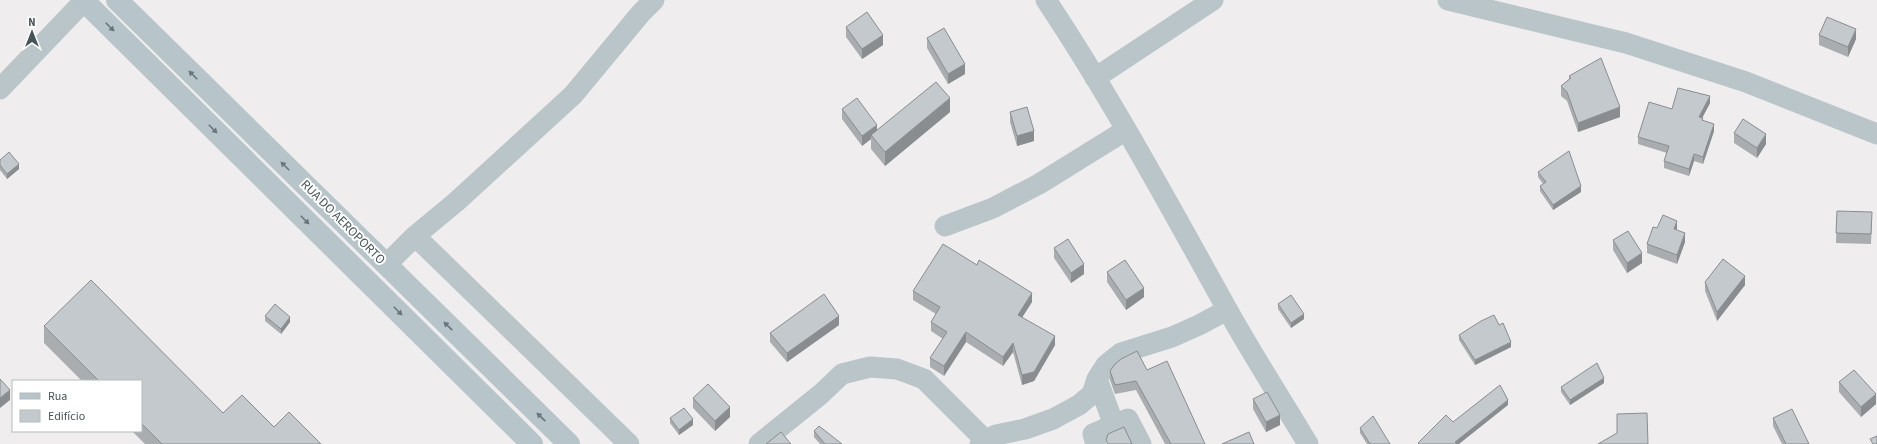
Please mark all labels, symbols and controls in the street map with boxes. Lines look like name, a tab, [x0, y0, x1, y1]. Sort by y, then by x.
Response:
north arrow	[12, 12, 52, 52]
text: N	[28, 15, 36, 30]
one-way arrow	[105, 22, 115, 32]
one-way arrow	[188, 70, 198, 80]
one-way arrow	[208, 124, 218, 134]
one-way arrow	[280, 161, 290, 171]
street label: RUA DO AEROPORTO	[297, 176, 389, 268]
one-way arrow	[300, 215, 310, 225]
one-way arrow	[393, 307, 403, 316]
one-way arrow	[443, 321, 453, 331]
legend	[12, 380, 142, 432]
text: Rua	[48, 388, 67, 405]
text: Edifício	[48, 408, 85, 425]
one-way arrow	[536, 412, 546, 422]

